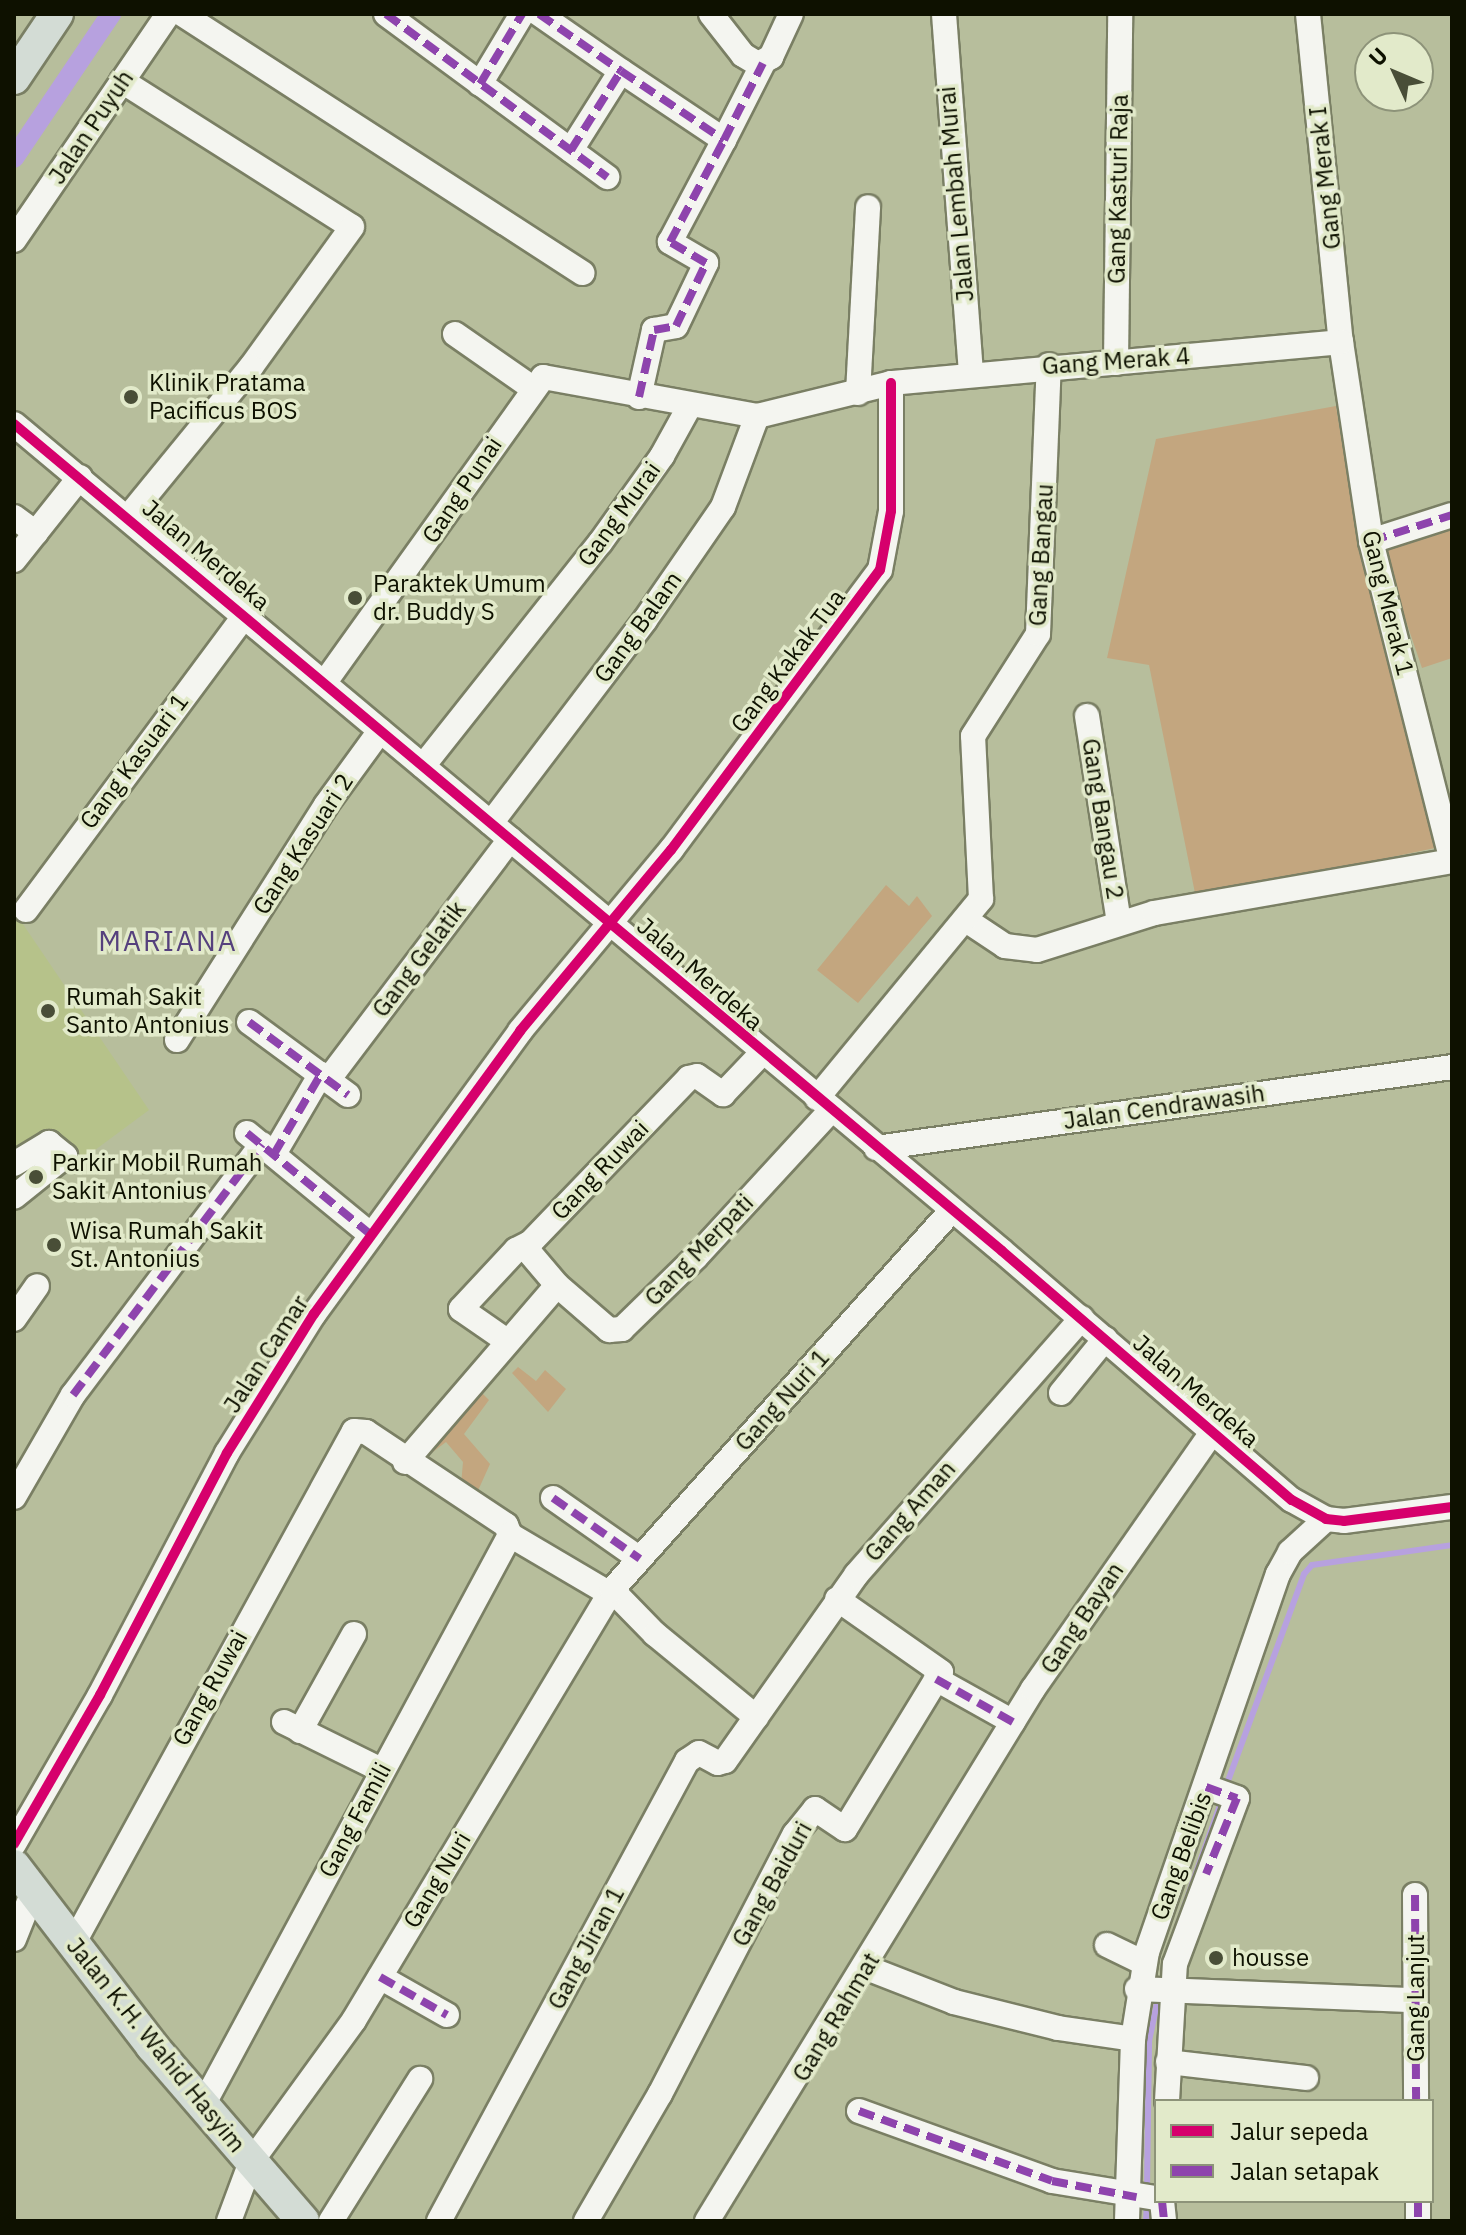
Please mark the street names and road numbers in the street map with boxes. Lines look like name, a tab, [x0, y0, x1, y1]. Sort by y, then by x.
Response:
street label: Jalan Puyuh	[42, 65, 140, 189]
street label: Jalan Lembah Murai	[932, 85, 980, 303]
street label: Gang Kasturi Raja	[1102, 94, 1134, 284]
street label: Gang Merak I	[1303, 105, 1347, 251]
street label: Gang Merak 4	[1041, 341, 1191, 381]
street label: Gang Punai	[416, 431, 508, 549]
street label: Gang Murai	[571, 456, 667, 572]
street label: Gang Bangau	[1023, 483, 1059, 627]
street label: Jalan Merdeka	[136, 493, 276, 617]
street label: Gang Merak 1	[1356, 528, 1420, 678]
street label: Gang Balam	[588, 566, 688, 688]
street label: Gang Kakak Tua	[725, 584, 851, 738]
street label: Gang Kasuari 1	[74, 688, 194, 834]
street label: Gang Bangau 2	[1076, 736, 1130, 902]
street label: Gang Kasuari 2	[247, 768, 359, 920]
street label: Gang Gelatik	[366, 895, 472, 1023]
street label: Jalan Merdeka	[631, 911, 769, 1037]
street label: Jalan Cendrawasih	[1061, 1079, 1267, 1135]
street label: Gang Ruwai	[545, 1114, 655, 1226]
street label: Gang Merpati	[639, 1188, 759, 1312]
street label: Jalan Camar	[217, 1290, 315, 1418]
street label: Jalan Merdeka	[1127, 1328, 1265, 1454]
street label: Gang Nuri 1	[729, 1343, 835, 1457]
street label: Gang Aman	[858, 1455, 962, 1567]
street label: Gang Bayan	[1034, 1557, 1130, 1679]
street label: Gang Ruwai	[167, 1625, 253, 1751]
street label: Gang Famili	[313, 1758, 397, 1882]
street label: Gang Belibis	[1144, 1788, 1218, 1924]
street label: Gang Baiduri	[726, 1817, 818, 1951]
street label: Gang Nuri	[397, 1827, 477, 1933]
street label: Gang Jiran 1	[542, 1882, 630, 2014]
street label: Jalan K.H. Wahid Hasyim	[60, 1932, 252, 2158]
street label: Gang Lanjut	[1402, 1934, 1430, 2062]
street label: Gang Rahmat	[786, 1947, 886, 2087]

